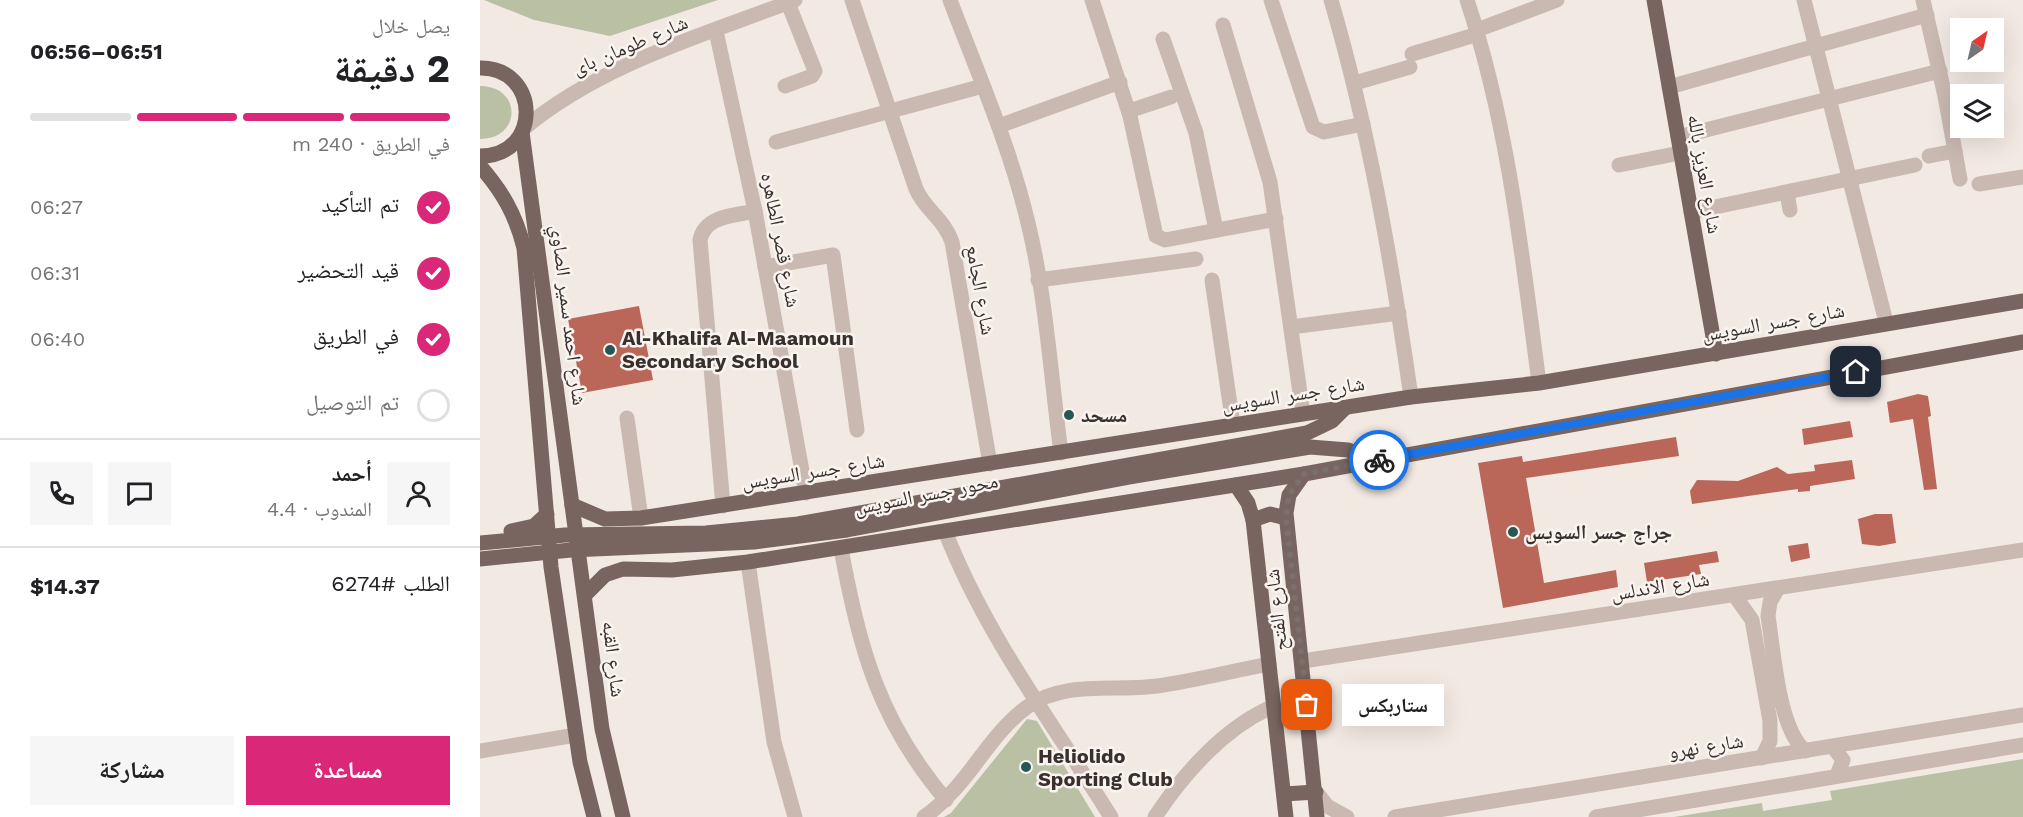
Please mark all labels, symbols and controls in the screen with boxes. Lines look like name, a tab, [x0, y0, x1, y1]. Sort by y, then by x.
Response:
street label: شارع طومان باى	[569, 10, 692, 81]
text: يصل خلال	[372, 14, 450, 38]
north arrow	[1950, 18, 2004, 72]
map controls	[1950, 18, 2004, 138]
text: 06:51–06:56	[30, 39, 163, 64]
text: 2 دقيقة	[334, 46, 450, 91]
button: layers	[1950, 84, 2004, 138]
street label: شارع العزيز بالله	[1682, 112, 1727, 236]
text: في الطريق · 240 m	[292, 132, 450, 156]
street label: شارع قصر الطاهره	[755, 171, 806, 310]
icon: check	[417, 191, 450, 224]
text: تم التأكيد	[321, 192, 399, 217]
text: 06:27	[30, 195, 83, 219]
street label: شارع احمد سمير الصاوي	[542, 223, 592, 407]
street label: شارع الجامع	[960, 243, 1001, 337]
icon: check	[417, 257, 450, 290]
text: قيد التحضير	[298, 258, 399, 283]
text: 06:31	[30, 261, 80, 285]
street label: شارع جسر السويس	[1700, 298, 1846, 347]
icon: check	[417, 323, 450, 356]
text: في الطريق	[313, 324, 399, 349]
place label: Al-Khalifa Al-Maamoun Secondary School	[622, 326, 854, 373]
text: 06:40	[30, 327, 85, 351]
marker: Al-Khalifa Al-Maamoun Secondary School	[603, 343, 617, 357]
pin	[1830, 346, 1881, 397]
icon: home	[1839, 355, 1872, 388]
street label: شارع جسر السويس	[1220, 371, 1366, 418]
text: تم التوصيل	[306, 390, 399, 415]
place label: مسحد	[1081, 403, 1127, 427]
marker: مسحد	[1062, 408, 1076, 422]
courier	[1349, 430, 1409, 490]
icon: bike	[1363, 444, 1396, 477]
street label: شارع جسر السويس	[740, 448, 886, 495]
text: أحمد	[332, 461, 372, 486]
button: phone	[30, 462, 93, 525]
button: chat	[108, 462, 171, 525]
button: person	[387, 462, 450, 525]
street label: محور جسر السويس	[852, 468, 1000, 520]
text: المندوب · 4.4	[267, 497, 372, 521]
place label: جراج جسر السويس	[1525, 520, 1672, 545]
marker: جراج جسر السويس	[1506, 525, 1520, 539]
street label: شارع الاندلس	[1609, 566, 1711, 607]
street label: شارع الفتح	[1260, 568, 1293, 652]
text: الطلب #6274	[331, 571, 450, 596]
text: $14.37	[30, 574, 100, 599]
street label: شارع القبه	[596, 620, 631, 699]
pin	[1281, 679, 1332, 730]
callout: ستاربكس	[1343, 684, 1445, 726]
icon: bag	[1290, 688, 1323, 721]
text: ستاربكس	[1358, 693, 1428, 717]
street label: شارع نهرو	[1667, 728, 1745, 765]
button: مشاركة	[30, 736, 234, 805]
button: مساعدة	[246, 736, 450, 805]
place label: Heliolido Sporting Club	[1038, 744, 1173, 791]
marker: Heliolido Sporting Club	[1019, 760, 1033, 774]

